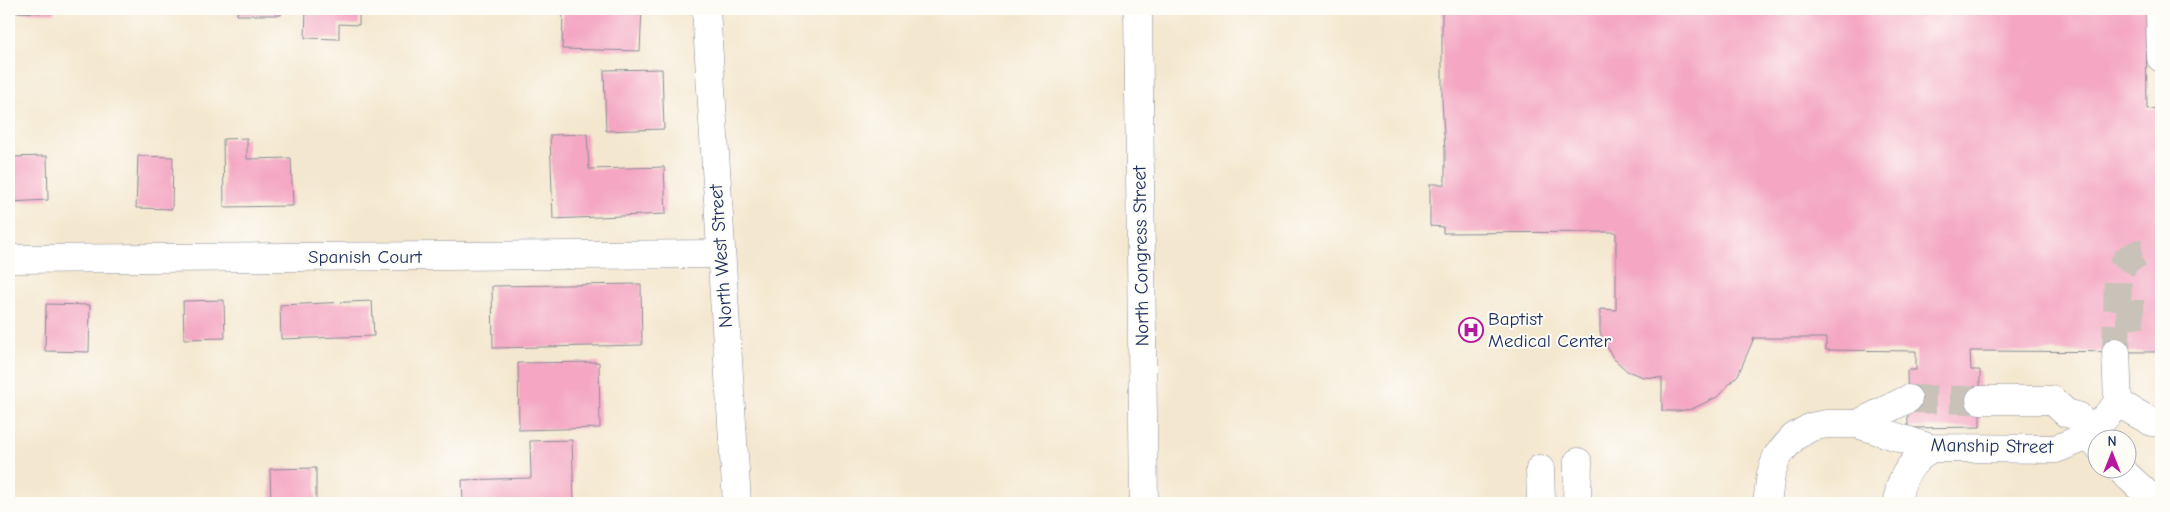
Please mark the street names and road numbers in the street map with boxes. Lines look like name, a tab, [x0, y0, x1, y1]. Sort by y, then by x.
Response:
street label: North Congress Street	[1128, 165, 1154, 347]
street label: North West Street	[705, 183, 737, 329]
street label: Spanish Court	[308, 246, 423, 268]
street label: Manship Street	[1930, 434, 2054, 458]

